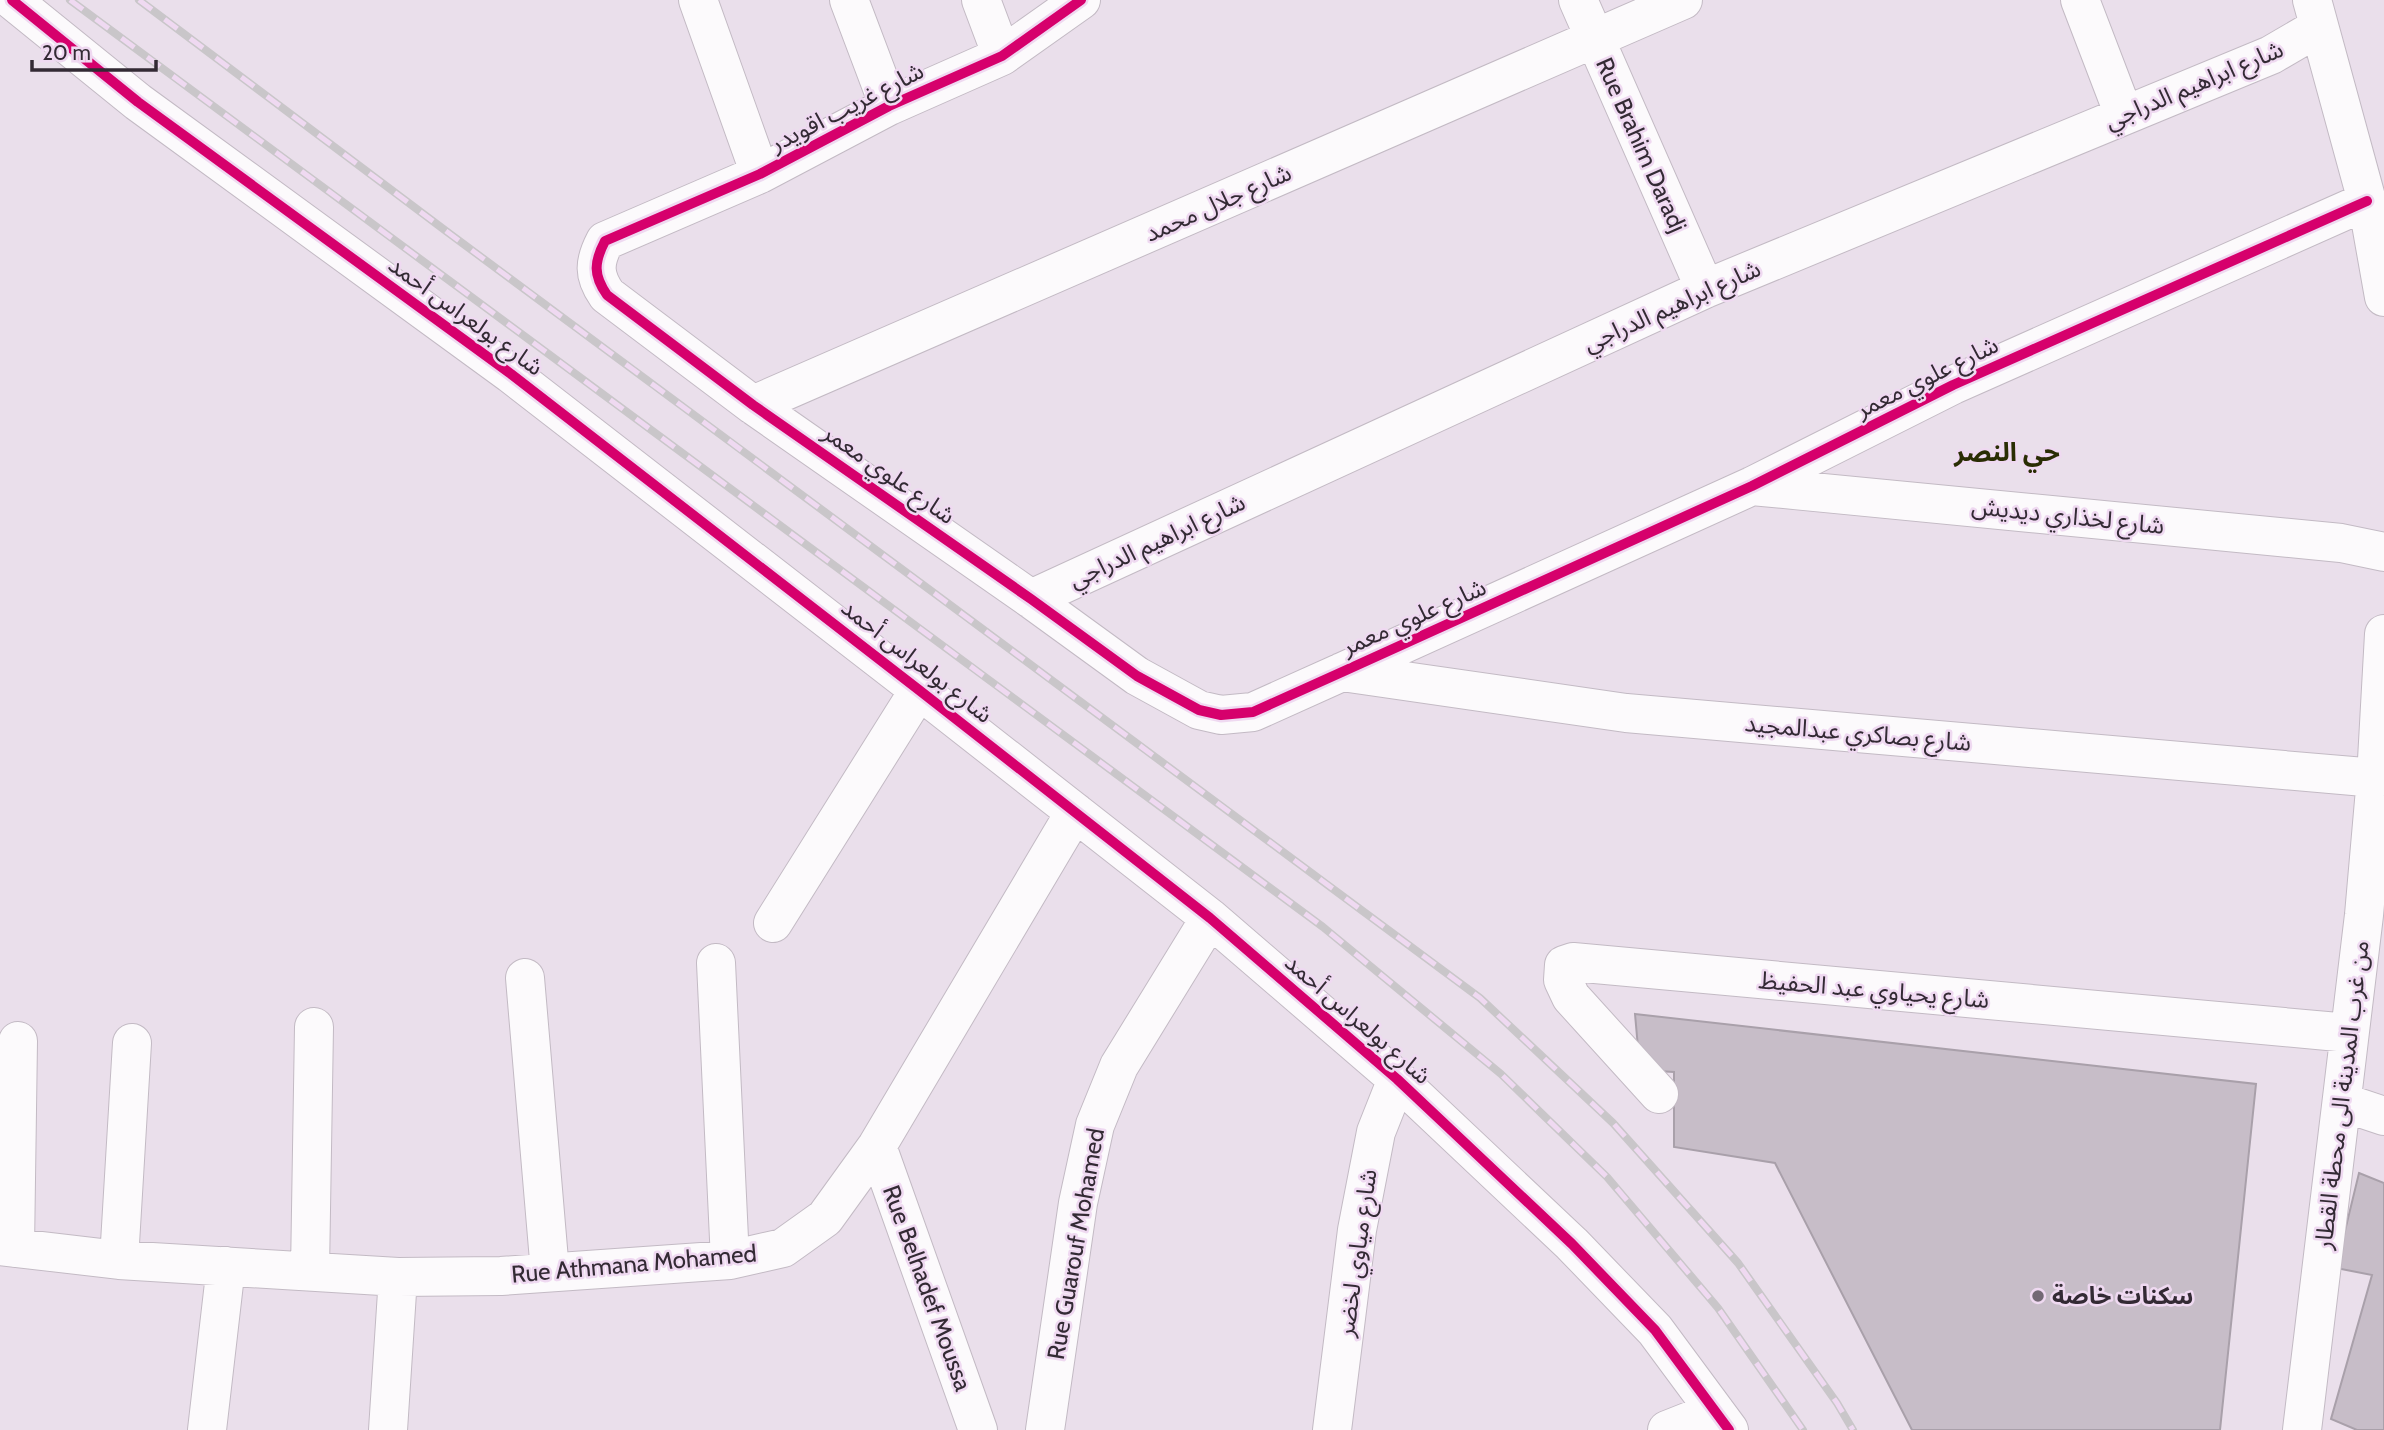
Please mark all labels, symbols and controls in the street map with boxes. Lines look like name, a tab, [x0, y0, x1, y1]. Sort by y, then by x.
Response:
scale bar	[32, 28, 156, 72]
street label: شارع ابراهيم الدراجي	[2100, 34, 2289, 139]
text: 20 m	[42, 40, 91, 65]
street label: Rue Brahim Daradj	[1590, 53, 1693, 237]
street label: شارع غريب اقويدر	[764, 55, 930, 161]
street label: شارع جلال محمد	[1140, 157, 1297, 251]
street label: شارع بولعراس أحمد	[382, 249, 550, 384]
street label: شارع ابراهيم الدراجي	[1579, 253, 1767, 362]
street label: شارع علوي معمر	[1850, 330, 2005, 428]
street label: شارع علوي معمر	[814, 417, 961, 534]
district label: حي النصر	[1953, 436, 2060, 473]
street label: شارع ابراهيم الدراجي	[1064, 487, 1251, 598]
street label: شارع لخذاري ديديش	[1970, 491, 2166, 545]
street label: شارع علوي معمر	[1336, 572, 1492, 666]
street label: شارع بولعراس أحمد	[834, 592, 999, 731]
street label: شارع بصاكري عبدالمجيد	[1743, 708, 1973, 761]
street label: من غرب المدينة الى محطة القطار	[2308, 939, 2375, 1252]
street label: شارع بولعراس أحمد	[1277, 946, 1438, 1092]
street label: شارع يحياوي عبد الحفيظ	[1757, 965, 1991, 1019]
street label: Rue Guarouf Mohamed	[1041, 1126, 1110, 1362]
street label: شارع مياوي لخضر	[1330, 1167, 1387, 1340]
street label: Rue Belhadef Moussa	[877, 1181, 978, 1395]
street label: Rue Athmana Mohamed	[510, 1238, 758, 1289]
place label: سكنات خاصة	[2052, 1281, 2193, 1310]
marker: سكنات خاصة	[2030, 1288, 2046, 1304]

